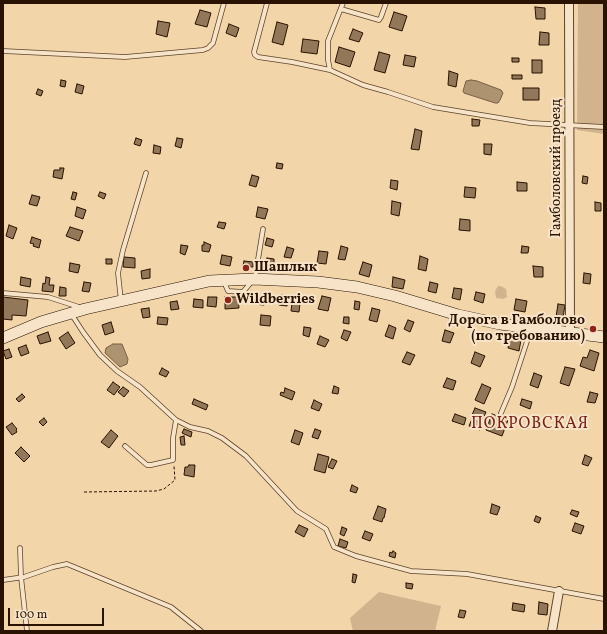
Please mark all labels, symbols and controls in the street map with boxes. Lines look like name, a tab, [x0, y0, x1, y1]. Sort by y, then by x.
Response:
street label: Гамболовский проезд	[549, 99, 565, 237]
place label: Шашлык	[254, 260, 317, 276]
marker: Шашлык	[241, 263, 251, 273]
place label: Wildberries	[236, 292, 315, 308]
marker: Wildberries	[223, 295, 233, 305]
place label: Дорога в Гамболово (по требованию)	[448, 313, 585, 346]
marker: Дорога в Гамболово (по требованию)	[588, 324, 598, 334]
district label: ПОКРОВСКАЯ	[471, 415, 589, 435]
scale bar	[10, 600, 106, 626]
text: 100 m	[15, 607, 47, 623]

